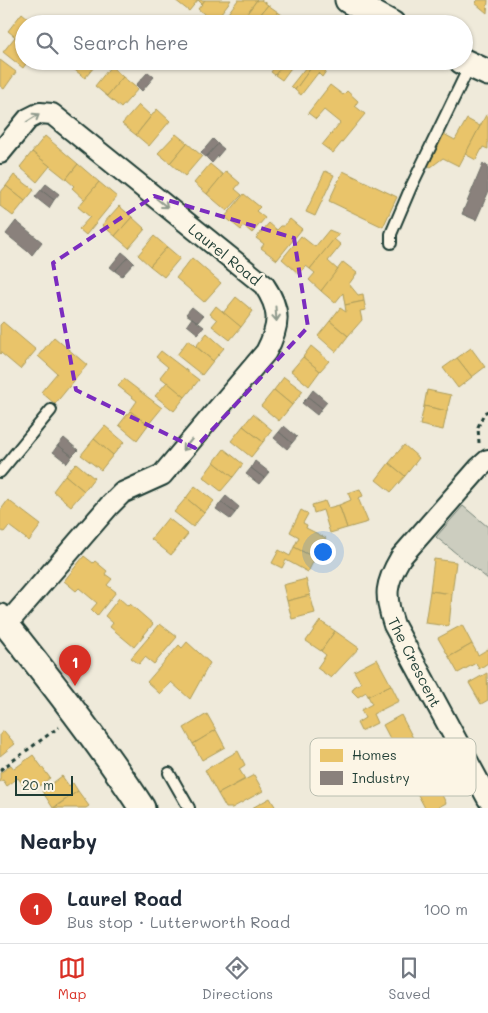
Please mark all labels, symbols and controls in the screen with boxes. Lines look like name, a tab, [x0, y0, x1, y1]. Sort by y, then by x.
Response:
search box	[15, 15, 473, 70]
icon: search	[33, 29, 61, 57]
text: Search here	[73, 30, 189, 55]
one-way arrow	[25, 112, 39, 122]
one-way arrow	[156, 198, 169, 209]
street label: Laurel Road	[184, 218, 266, 290]
one-way arrow	[271, 306, 280, 322]
one-way arrow	[181, 439, 192, 452]
your location	[310, 539, 336, 565]
street label: The Crescent	[384, 613, 446, 711]
pin: 1	[59, 645, 91, 686]
legend	[310, 738, 476, 796]
text: Homes	[352, 745, 397, 764]
text: Industry	[352, 768, 410, 787]
scale bar	[15, 773, 72, 796]
text: 20 m	[22, 775, 54, 794]
text: Nearby	[20, 827, 97, 854]
text: Laurel Road	[67, 886, 182, 911]
text: 1	[32, 898, 40, 919]
text: 100 m	[423, 898, 468, 919]
text: Bus stop · Lutterworth Road	[67, 911, 290, 932]
tab: Map	[58, 954, 86, 1003]
tab: Directions	[202, 954, 273, 1003]
tab: Saved	[389, 954, 430, 1003]

